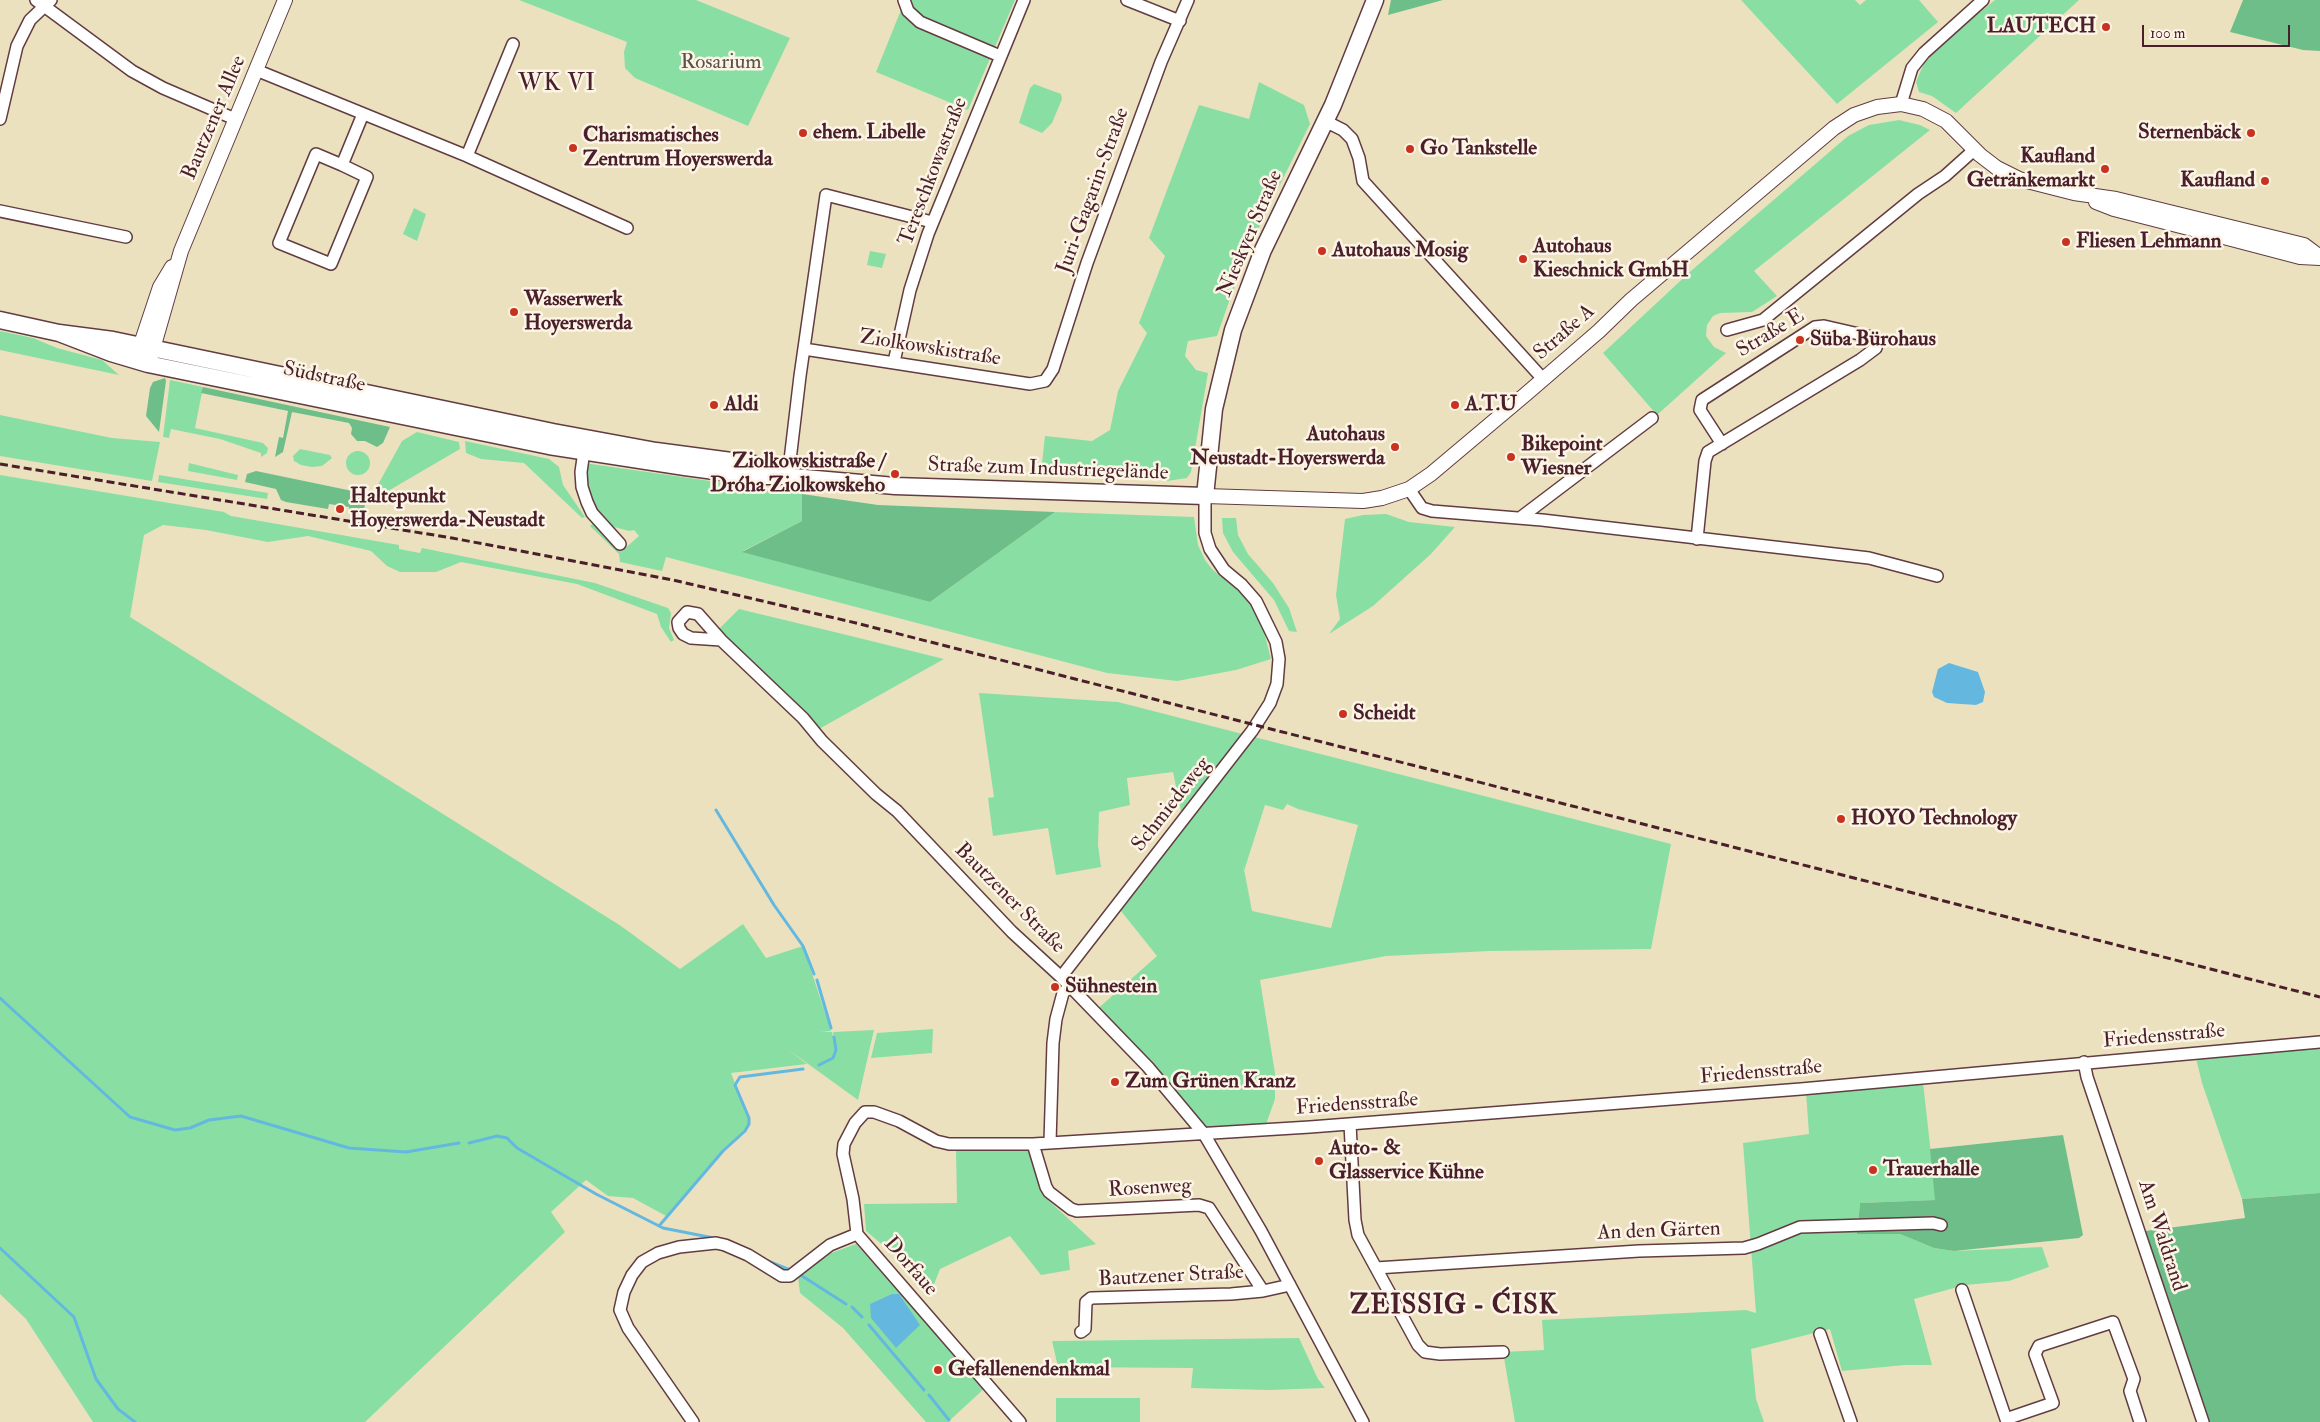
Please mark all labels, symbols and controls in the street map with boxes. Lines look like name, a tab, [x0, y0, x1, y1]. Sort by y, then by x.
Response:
place label: LAUTECH	[1987, 14, 2096, 40]
scale bar	[2145, 15, 2292, 47]
marker: LAUTECH	[2100, 21, 2112, 33]
text: 100 m	[2150, 24, 2185, 43]
park label: Rosarium	[680, 50, 762, 76]
street label: Bautzener Allee	[178, 52, 252, 184]
district label: WK VI	[517, 71, 597, 99]
street label: Tereschkowastraße	[894, 94, 974, 250]
street label: Juri-Gagarin-Straße	[1052, 105, 1136, 277]
place label: ehem. Libelle	[813, 120, 926, 146]
place label: Sternenbäck	[2138, 120, 2241, 146]
place label: Charismatisches Zentrum Hoyerswerda	[583, 123, 773, 173]
marker: ehem. Libelle	[797, 127, 809, 139]
marker: Sternenbäck	[2245, 127, 2257, 139]
place label: Go Tankstelle	[1420, 136, 1537, 162]
marker: Charismatisches Zentrum Hoyerswerda	[567, 142, 579, 154]
marker: Go Tankstelle	[1404, 143, 1416, 155]
place label: Kaufland Getränkemarkt	[1967, 144, 2095, 194]
marker: Kaufland Getränkemarkt	[2099, 163, 2111, 175]
street label: Nieskyer Straße	[1213, 167, 1289, 301]
place label: Kaufland	[2180, 168, 2255, 194]
marker: Kaufland	[2259, 175, 2271, 187]
place label: Fliesen Lehmann	[2076, 229, 2222, 255]
place label: Autohaus Kieschnick GmbH	[1533, 234, 1689, 284]
marker: Fliesen Lehmann	[2060, 236, 2072, 248]
place label: Autohaus Mosig	[1332, 238, 1468, 264]
marker: Autohaus Mosig	[1316, 245, 1328, 257]
marker: Autohaus Kieschnick GmbH	[1517, 253, 1529, 265]
place label: Wasserwerk Hoyerswerda	[524, 287, 632, 337]
street label: Straße A	[1529, 300, 1601, 366]
street label: Straße E	[1733, 304, 1809, 364]
marker: Wasserwerk Hoyerswerda	[508, 306, 520, 318]
street label: Ziolkowskistraße	[858, 325, 1002, 373]
place label: Süba Bürohaus	[1810, 327, 1936, 353]
marker: Süba Bürohaus	[1794, 334, 1806, 346]
street label: Südstraße	[281, 357, 367, 399]
place label: Aldi	[724, 392, 759, 418]
place label: A.T.U	[1465, 392, 1517, 418]
marker: Aldi	[708, 399, 720, 411]
marker: A.T.U	[1449, 399, 1461, 411]
place label: Autohaus Neustadt-Hoyerswerda	[1190, 422, 1385, 472]
place label: Bikepoint Wiesner	[1521, 432, 1603, 482]
marker: Autohaus Neustadt-Hoyerswerda	[1389, 441, 1401, 453]
place label: Ziolkowskistraße / Dróha Ziolkowskeho	[710, 449, 885, 499]
marker: Bikepoint Wiesner	[1505, 451, 1517, 463]
street label: Straße zum Industriegelände	[927, 453, 1169, 487]
marker: Ziolkowskistraße / Dróha Ziolkowskeho	[889, 468, 901, 480]
place label: Haltepunkt Hoyerswerda-Neustadt	[350, 484, 545, 534]
marker: Haltepunkt Hoyerswerda-Neustadt	[334, 503, 346, 515]
place label: Scheidt	[1353, 701, 1415, 727]
marker: Scheidt	[1337, 708, 1349, 720]
street label: Schmiedeweg	[1127, 753, 1217, 857]
place label: HOYO Technology	[1851, 806, 2017, 832]
marker: HOYO Technology	[1835, 813, 1847, 825]
street label: Bautzener Straße	[949, 839, 1069, 959]
place label: Sühnestein	[1065, 974, 1157, 1000]
marker: Sühnestein	[1049, 981, 1061, 993]
street label: Friedensstraße	[2102, 1019, 2226, 1055]
street label: Friedensstraße	[1699, 1055, 1823, 1091]
place label: Zum Grünen Kranz	[1125, 1069, 1296, 1095]
marker: Zum Grünen Kranz	[1109, 1076, 1121, 1088]
street label: Friedensstraße	[1295, 1088, 1419, 1122]
place label: Auto- & Glasservice Kühne	[1329, 1136, 1484, 1186]
marker: Auto- & Glasservice Kühne	[1313, 1155, 1325, 1167]
place label: Trauerhalle	[1883, 1157, 1979, 1183]
marker: Trauerhalle	[1867, 1164, 1879, 1176]
street label: Rosenweg	[1108, 1174, 1192, 1204]
street label: Am Waldrand	[2131, 1177, 2191, 1295]
street label: An den Gärten	[1597, 1217, 1721, 1247]
street label: Dorfaue	[877, 1232, 943, 1302]
street label: Bautzener Straße	[1098, 1261, 1244, 1293]
district label: ZEISSIG - ĆISK	[1348, 1291, 1560, 1323]
place label: Gefallenendenkmal	[948, 1357, 1110, 1383]
marker: Gefallenendenkmal	[932, 1364, 944, 1376]

